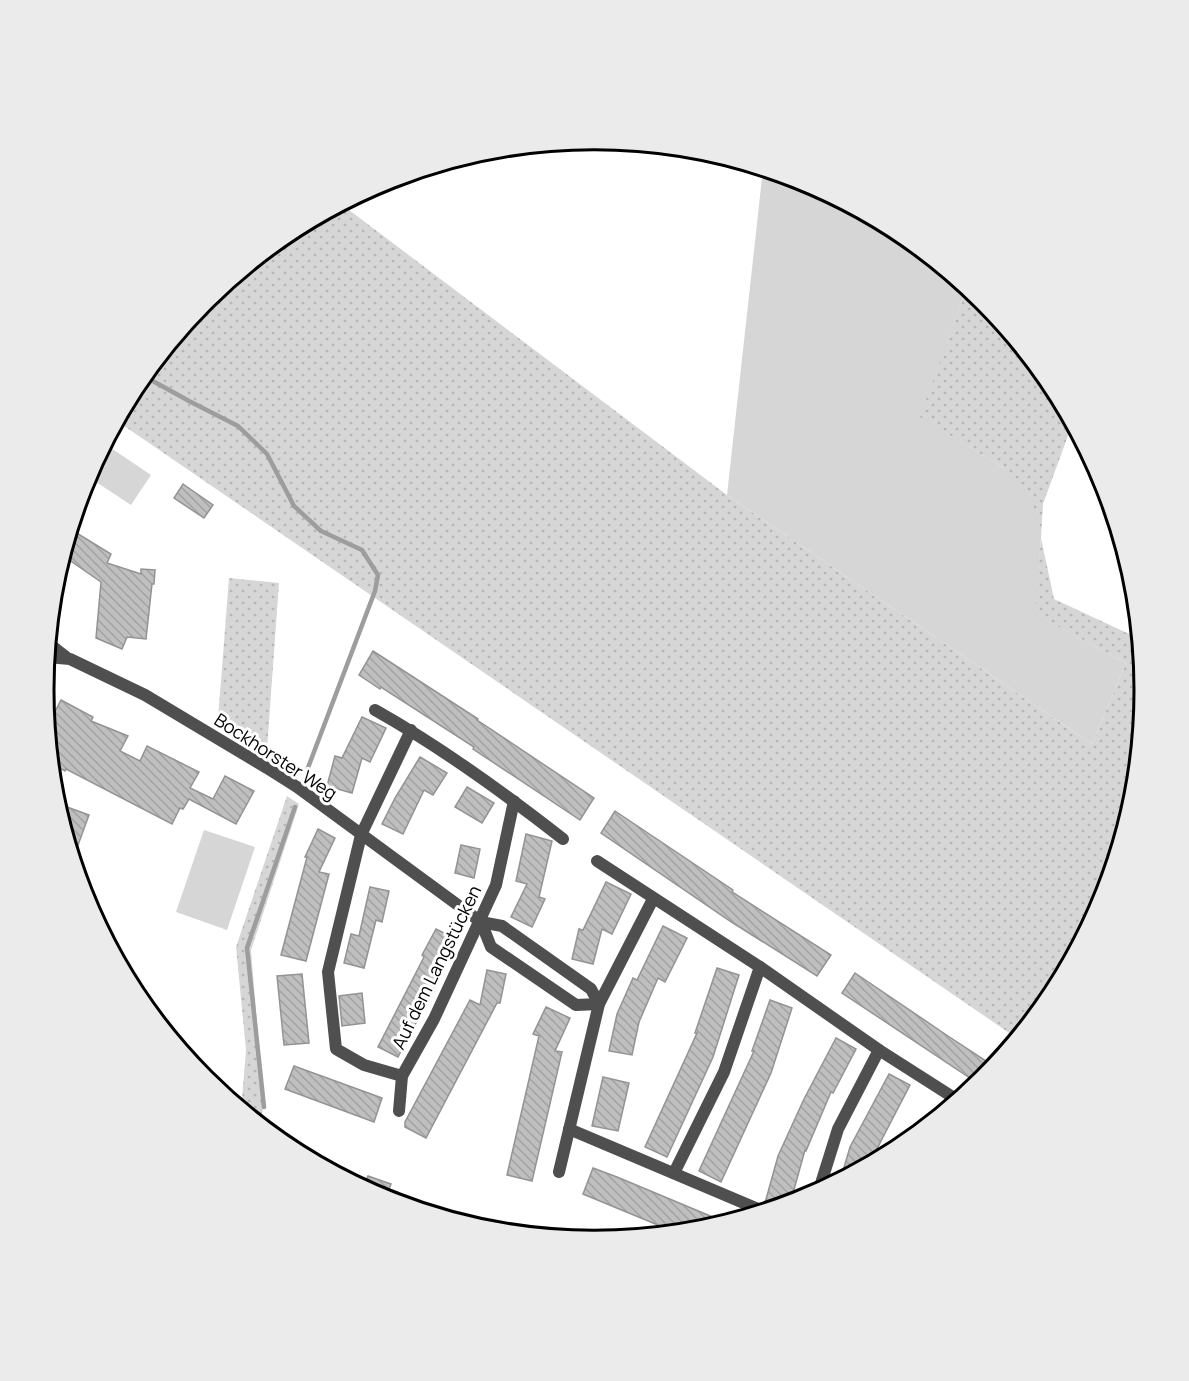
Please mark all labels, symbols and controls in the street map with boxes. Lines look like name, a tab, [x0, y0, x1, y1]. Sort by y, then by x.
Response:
street label: Bockhorster Weg	[210, 707, 342, 805]
street label: Auf dem Langstücken	[386, 881, 486, 1053]

